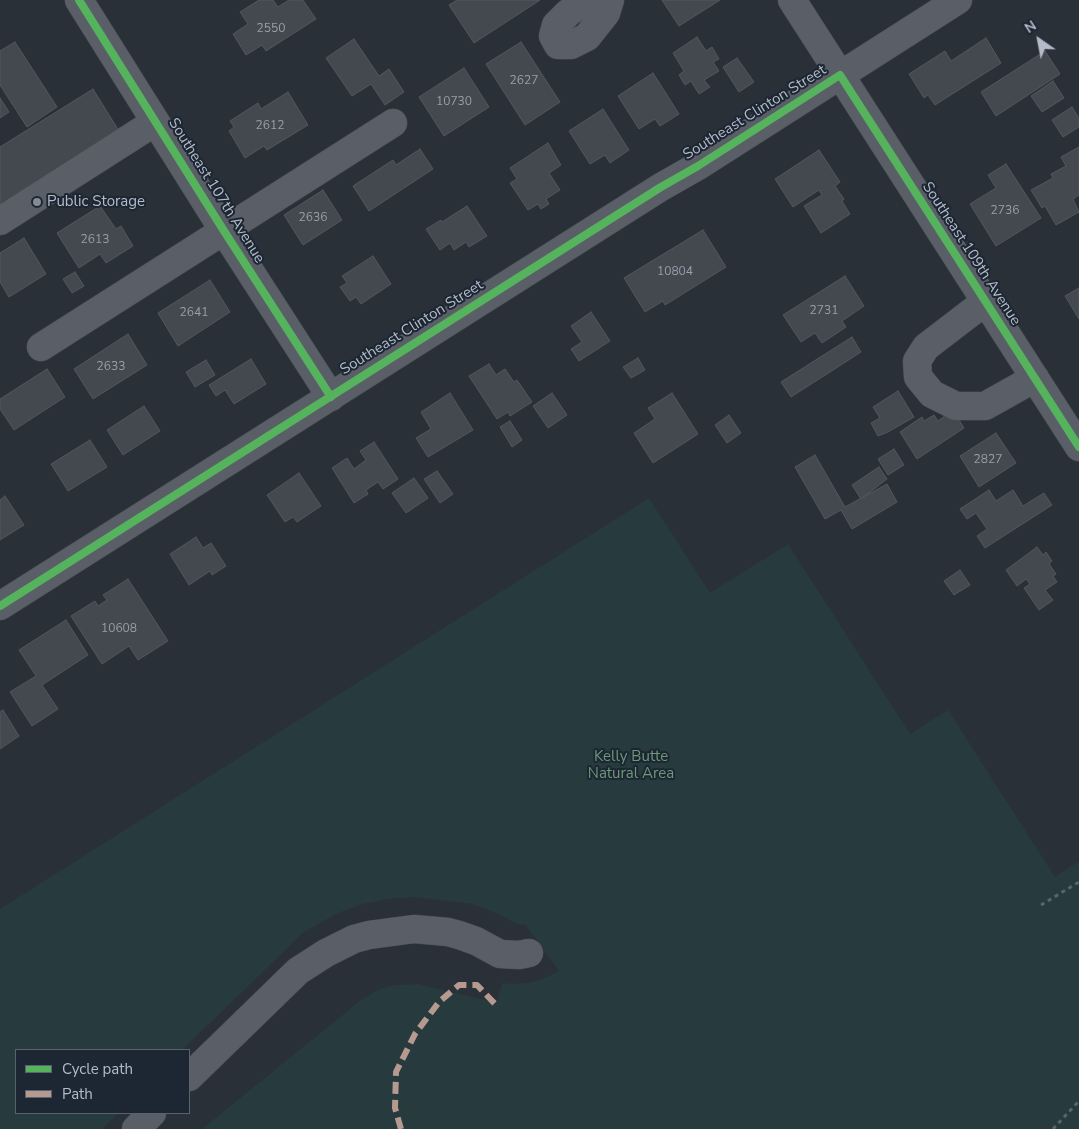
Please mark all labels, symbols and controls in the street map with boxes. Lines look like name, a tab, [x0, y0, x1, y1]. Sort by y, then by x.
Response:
north arrow	[1014, 15, 1064, 65]
text: N	[1021, 16, 1040, 38]
house number: 2550	[257, 22, 285, 36]
street label: Southeast Clinton Street	[680, 62, 830, 164]
house number: 2627	[510, 74, 538, 88]
house number: 10730	[436, 95, 472, 109]
street label: Southeast 107th Avenue	[164, 115, 268, 267]
house number: 2612	[256, 119, 284, 133]
street label: Southeast 109th Avenue	[918, 179, 1024, 329]
place label: Public Storage	[47, 193, 145, 211]
marker: Public Storage	[31, 196, 43, 208]
house number: 2736	[991, 204, 1019, 218]
house number: 2636	[299, 211, 327, 225]
house number: 2613	[81, 233, 109, 247]
house number: 10804	[657, 265, 693, 279]
street label: Southeast Clinton Street	[337, 277, 487, 379]
house number: 2731	[810, 304, 838, 318]
house number: 2641	[180, 306, 208, 320]
house number: 2633	[97, 360, 125, 374]
house number: 2827	[974, 453, 1002, 467]
house number: 10608	[101, 622, 137, 636]
park label: Kelly Butte Natural Area	[588, 748, 674, 783]
legend	[15, 1049, 190, 1114]
text: Cycle path	[62, 1059, 133, 1079]
text: Path	[62, 1084, 93, 1104]

